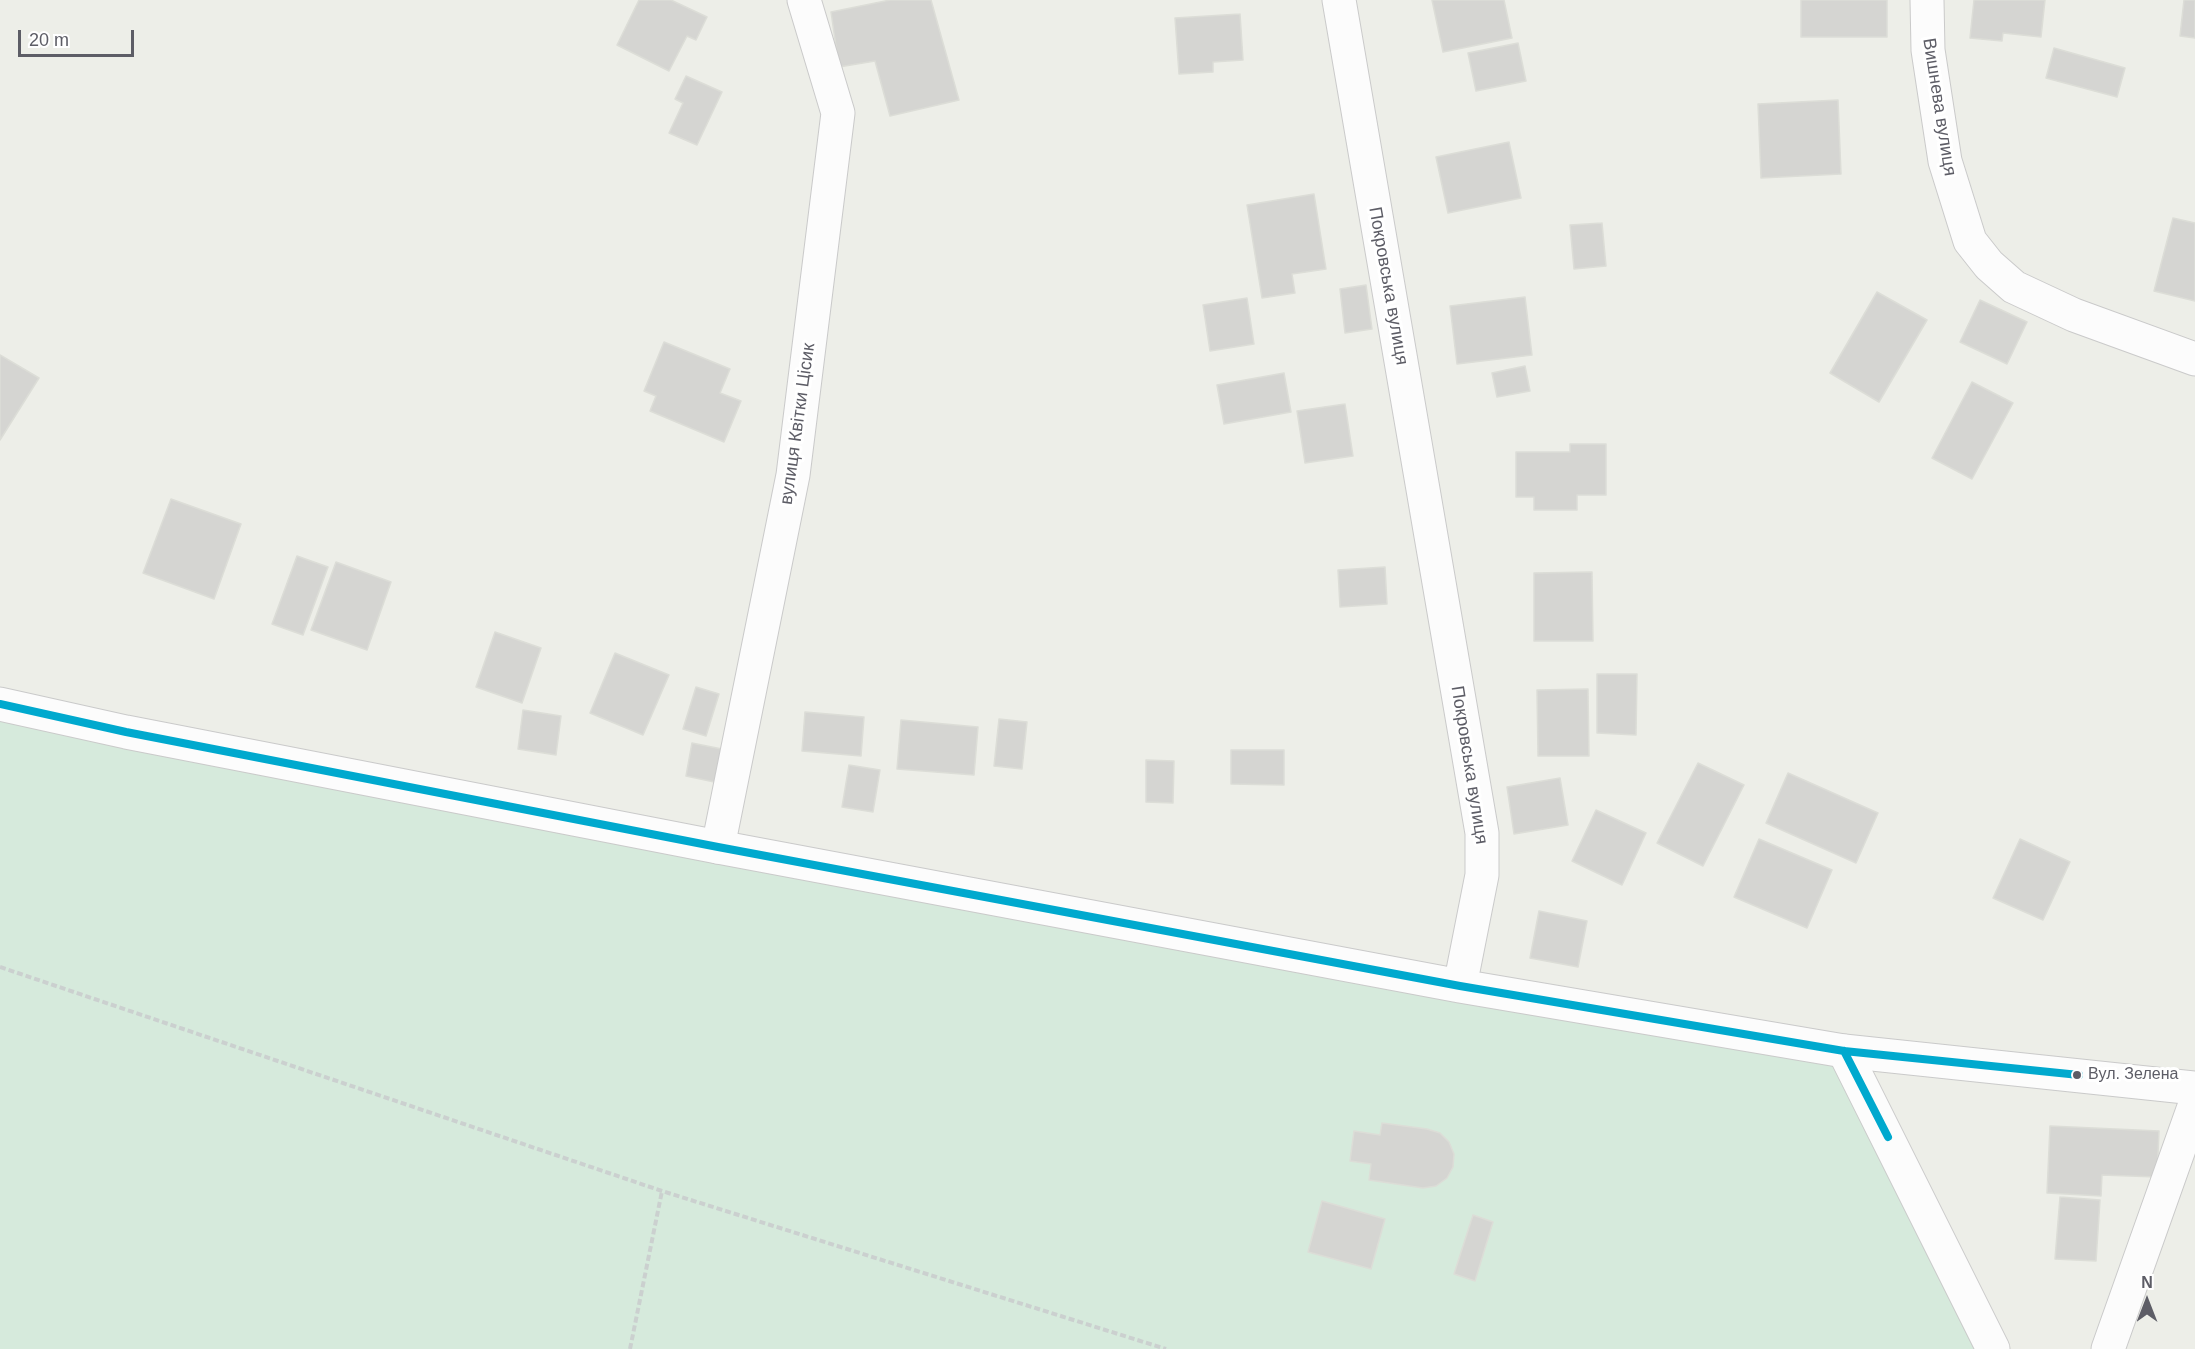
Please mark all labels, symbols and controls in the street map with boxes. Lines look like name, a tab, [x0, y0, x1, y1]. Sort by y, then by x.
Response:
scale bar	[21, 18, 136, 56]
text: 20 m	[29, 30, 69, 50]
street label: Вишнева вулиця	[1917, 37, 1961, 177]
street label: Покровська вулиця	[1363, 205, 1413, 367]
street label: вулиця Квітки Цісик	[776, 342, 820, 506]
street label: Покровська вулиця	[1446, 684, 1492, 846]
place label: Вул. Зелена	[2088, 1065, 2178, 1085]
marker: Вул. Зелена	[2071, 1069, 2083, 1081]
north arrow	[2117, 1271, 2177, 1331]
text: N	[2141, 1274, 2153, 1291]

